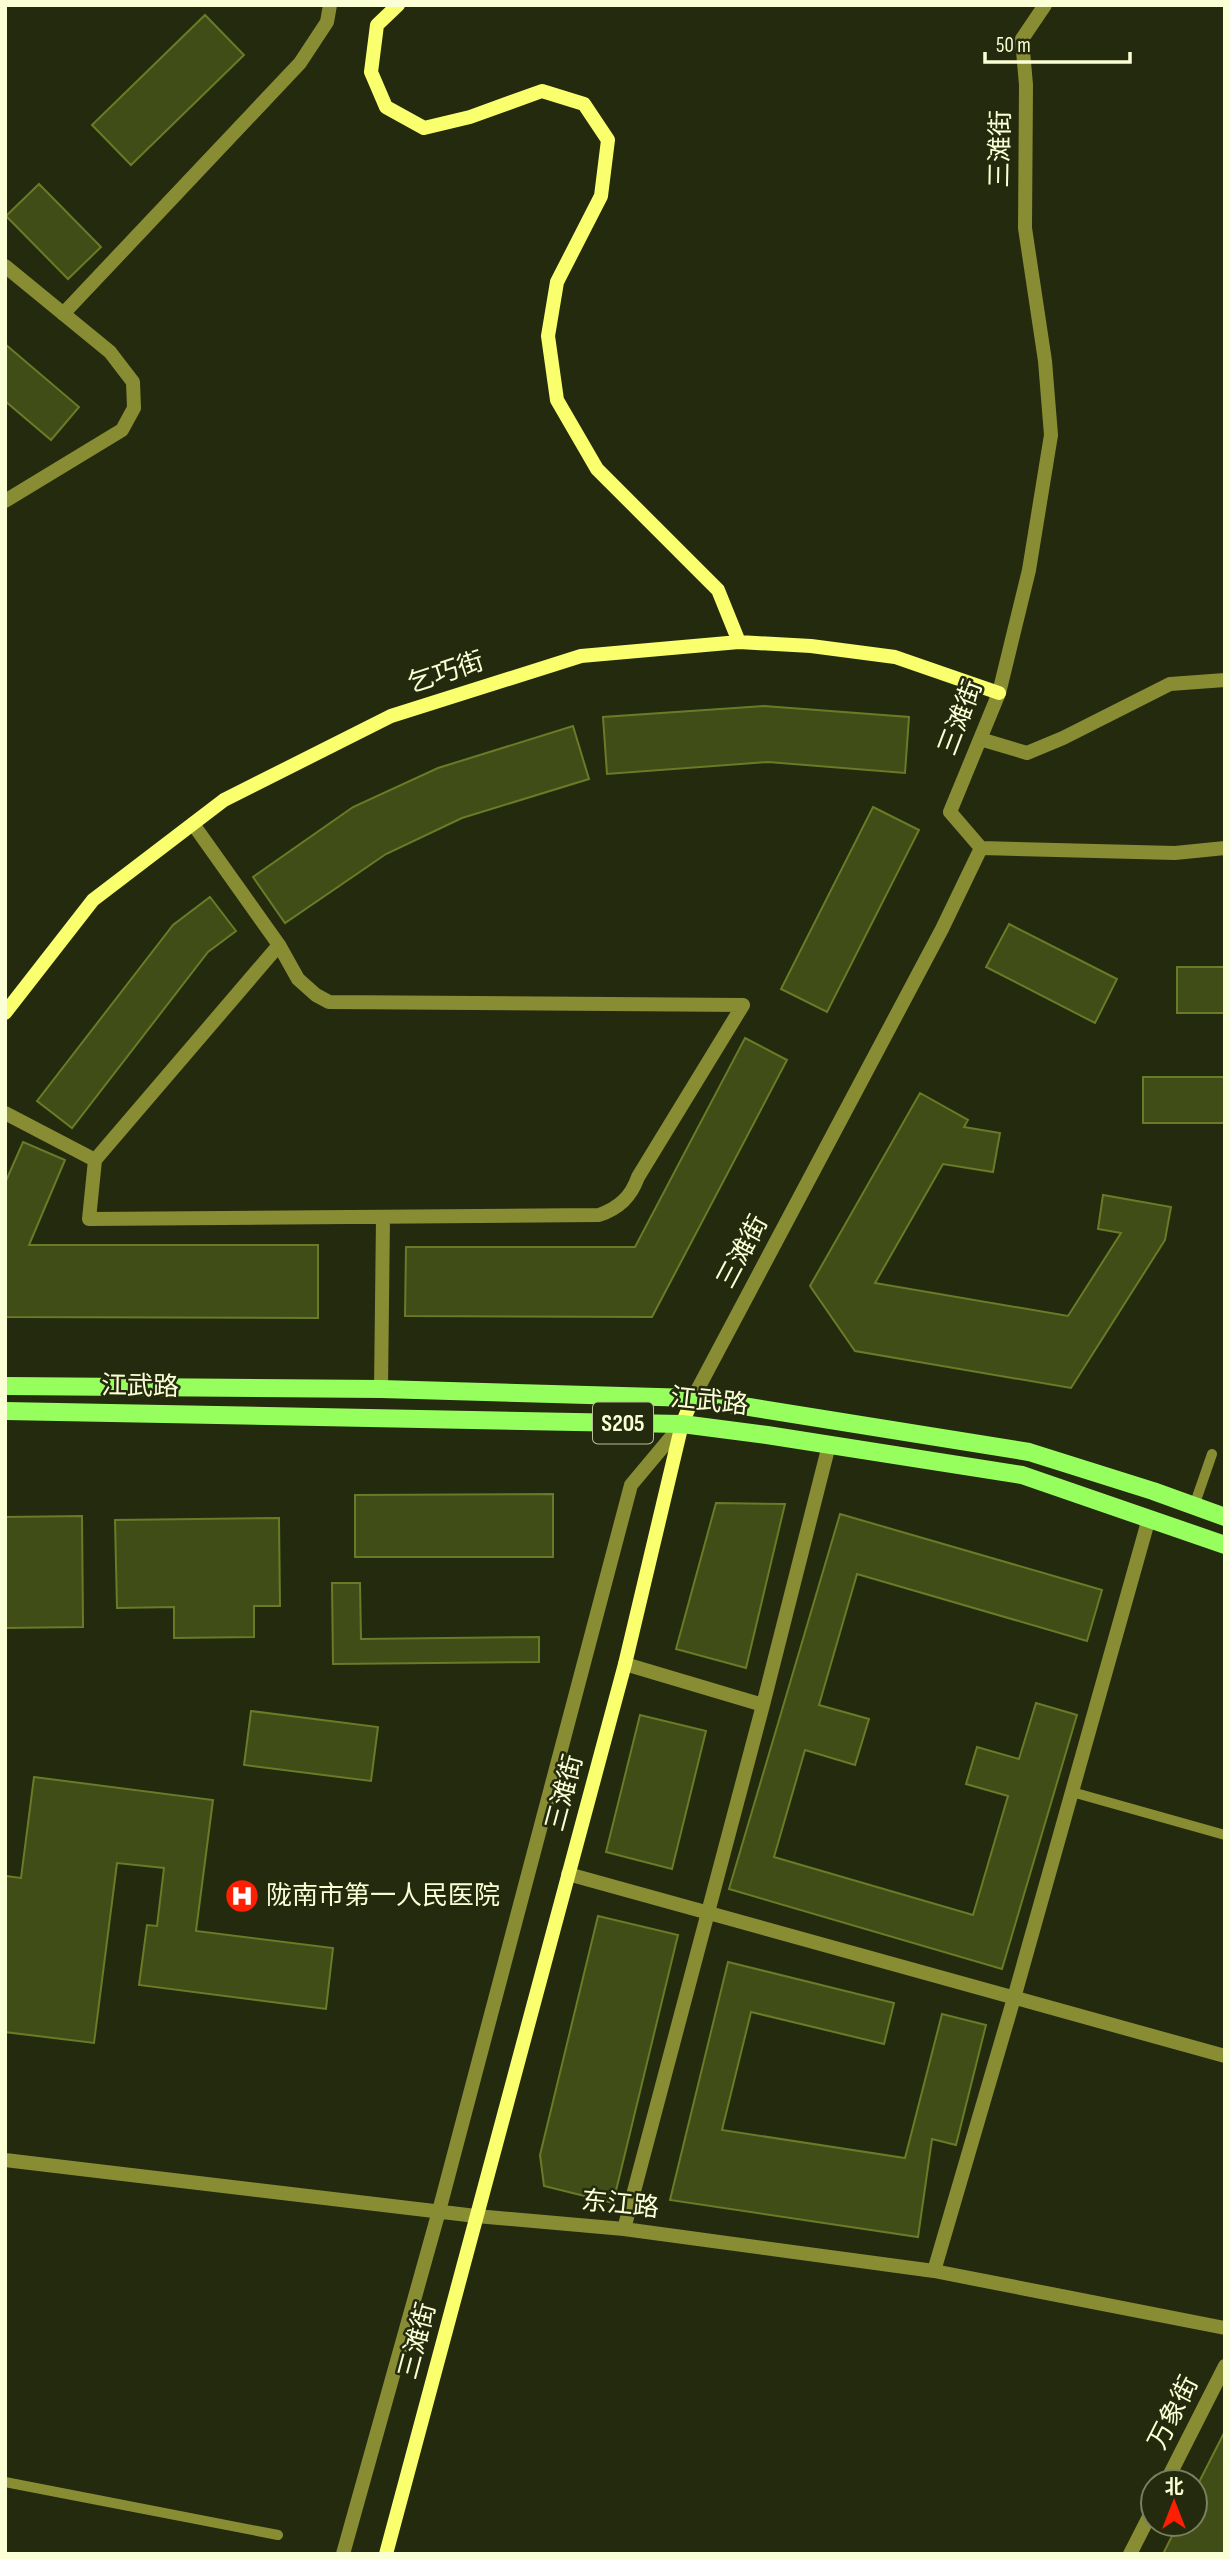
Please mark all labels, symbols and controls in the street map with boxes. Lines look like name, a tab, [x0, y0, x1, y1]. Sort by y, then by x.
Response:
scale bar	[985, 21, 1130, 65]
text: 50 m	[996, 33, 1031, 58]
street label: 三滩街	[985, 110, 1017, 188]
street label: 乞巧街	[404, 646, 488, 700]
street label: 三滩街	[933, 676, 989, 760]
street label: 三滩街	[711, 1210, 775, 1294]
street label: 江武路	[101, 1371, 179, 1403]
street label: 江武路	[669, 1383, 749, 1421]
road number: S205	[593, 1402, 653, 1443]
street label: 三滩街	[540, 1751, 590, 1835]
hospital icon: 陇南市第一人民医院	[223, 1877, 261, 1915]
place label: 陇南市第一人民医院	[266, 1881, 500, 1912]
street label: 东江路	[580, 2186, 660, 2224]
street label: 三滩街	[393, 2299, 443, 2383]
street label: 万象街	[1142, 2371, 1206, 2455]
north arrow	[1139, 2468, 1209, 2538]
text: 北	[1164, 2476, 1184, 2499]

